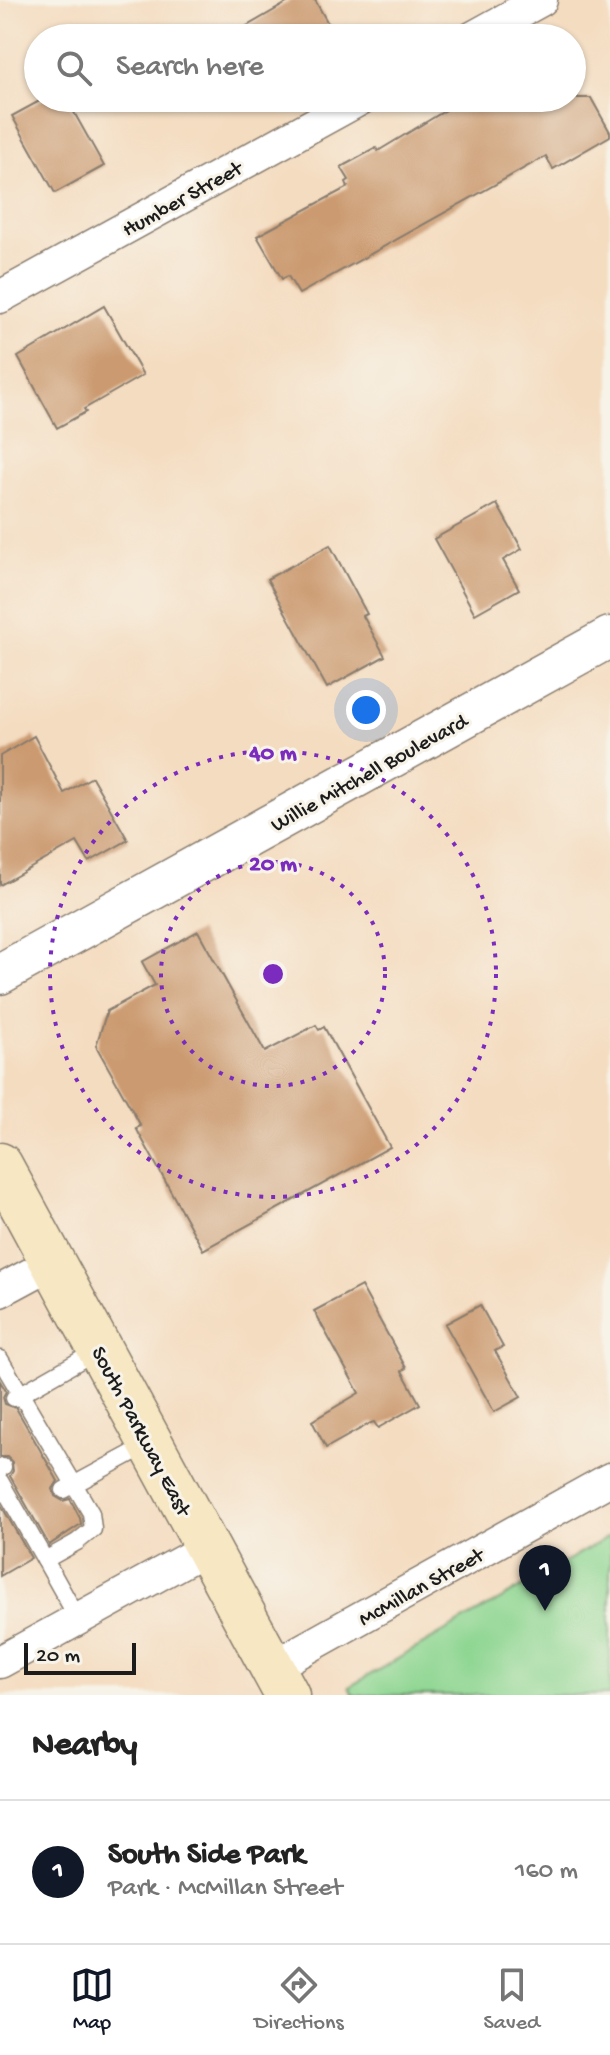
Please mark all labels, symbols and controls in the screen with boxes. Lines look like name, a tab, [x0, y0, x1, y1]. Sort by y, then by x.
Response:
search box	[24, 24, 586, 112]
icon: search	[52, 46, 96, 90]
text: Search here	[116, 51, 264, 86]
street label: Humber Street	[118, 156, 249, 244]
your location	[346, 690, 386, 730]
street label: Willie Mitchell Boulevard	[267, 709, 475, 839]
text: 40 m	[248, 740, 297, 769]
text: 20 m	[249, 851, 297, 880]
centre of rings	[259, 960, 287, 988]
street label: South Parkway East	[84, 1343, 196, 1523]
street label: McMillan Street	[355, 1542, 491, 1634]
pin: 1	[519, 1545, 571, 1611]
scale bar	[24, 1639, 136, 1675]
text: 20 m	[36, 1644, 80, 1670]
text: Nearby	[32, 1727, 137, 1767]
text: South Side Park	[108, 1839, 305, 1874]
text: 1	[53, 1857, 63, 1888]
text: 160 m	[515, 1857, 578, 1888]
text: Park · McMillan Street	[108, 1874, 342, 1905]
tab: Map	[70, 1963, 114, 2037]
tab: Directions	[254, 1963, 344, 2037]
tab: Saved	[484, 1963, 540, 2037]

